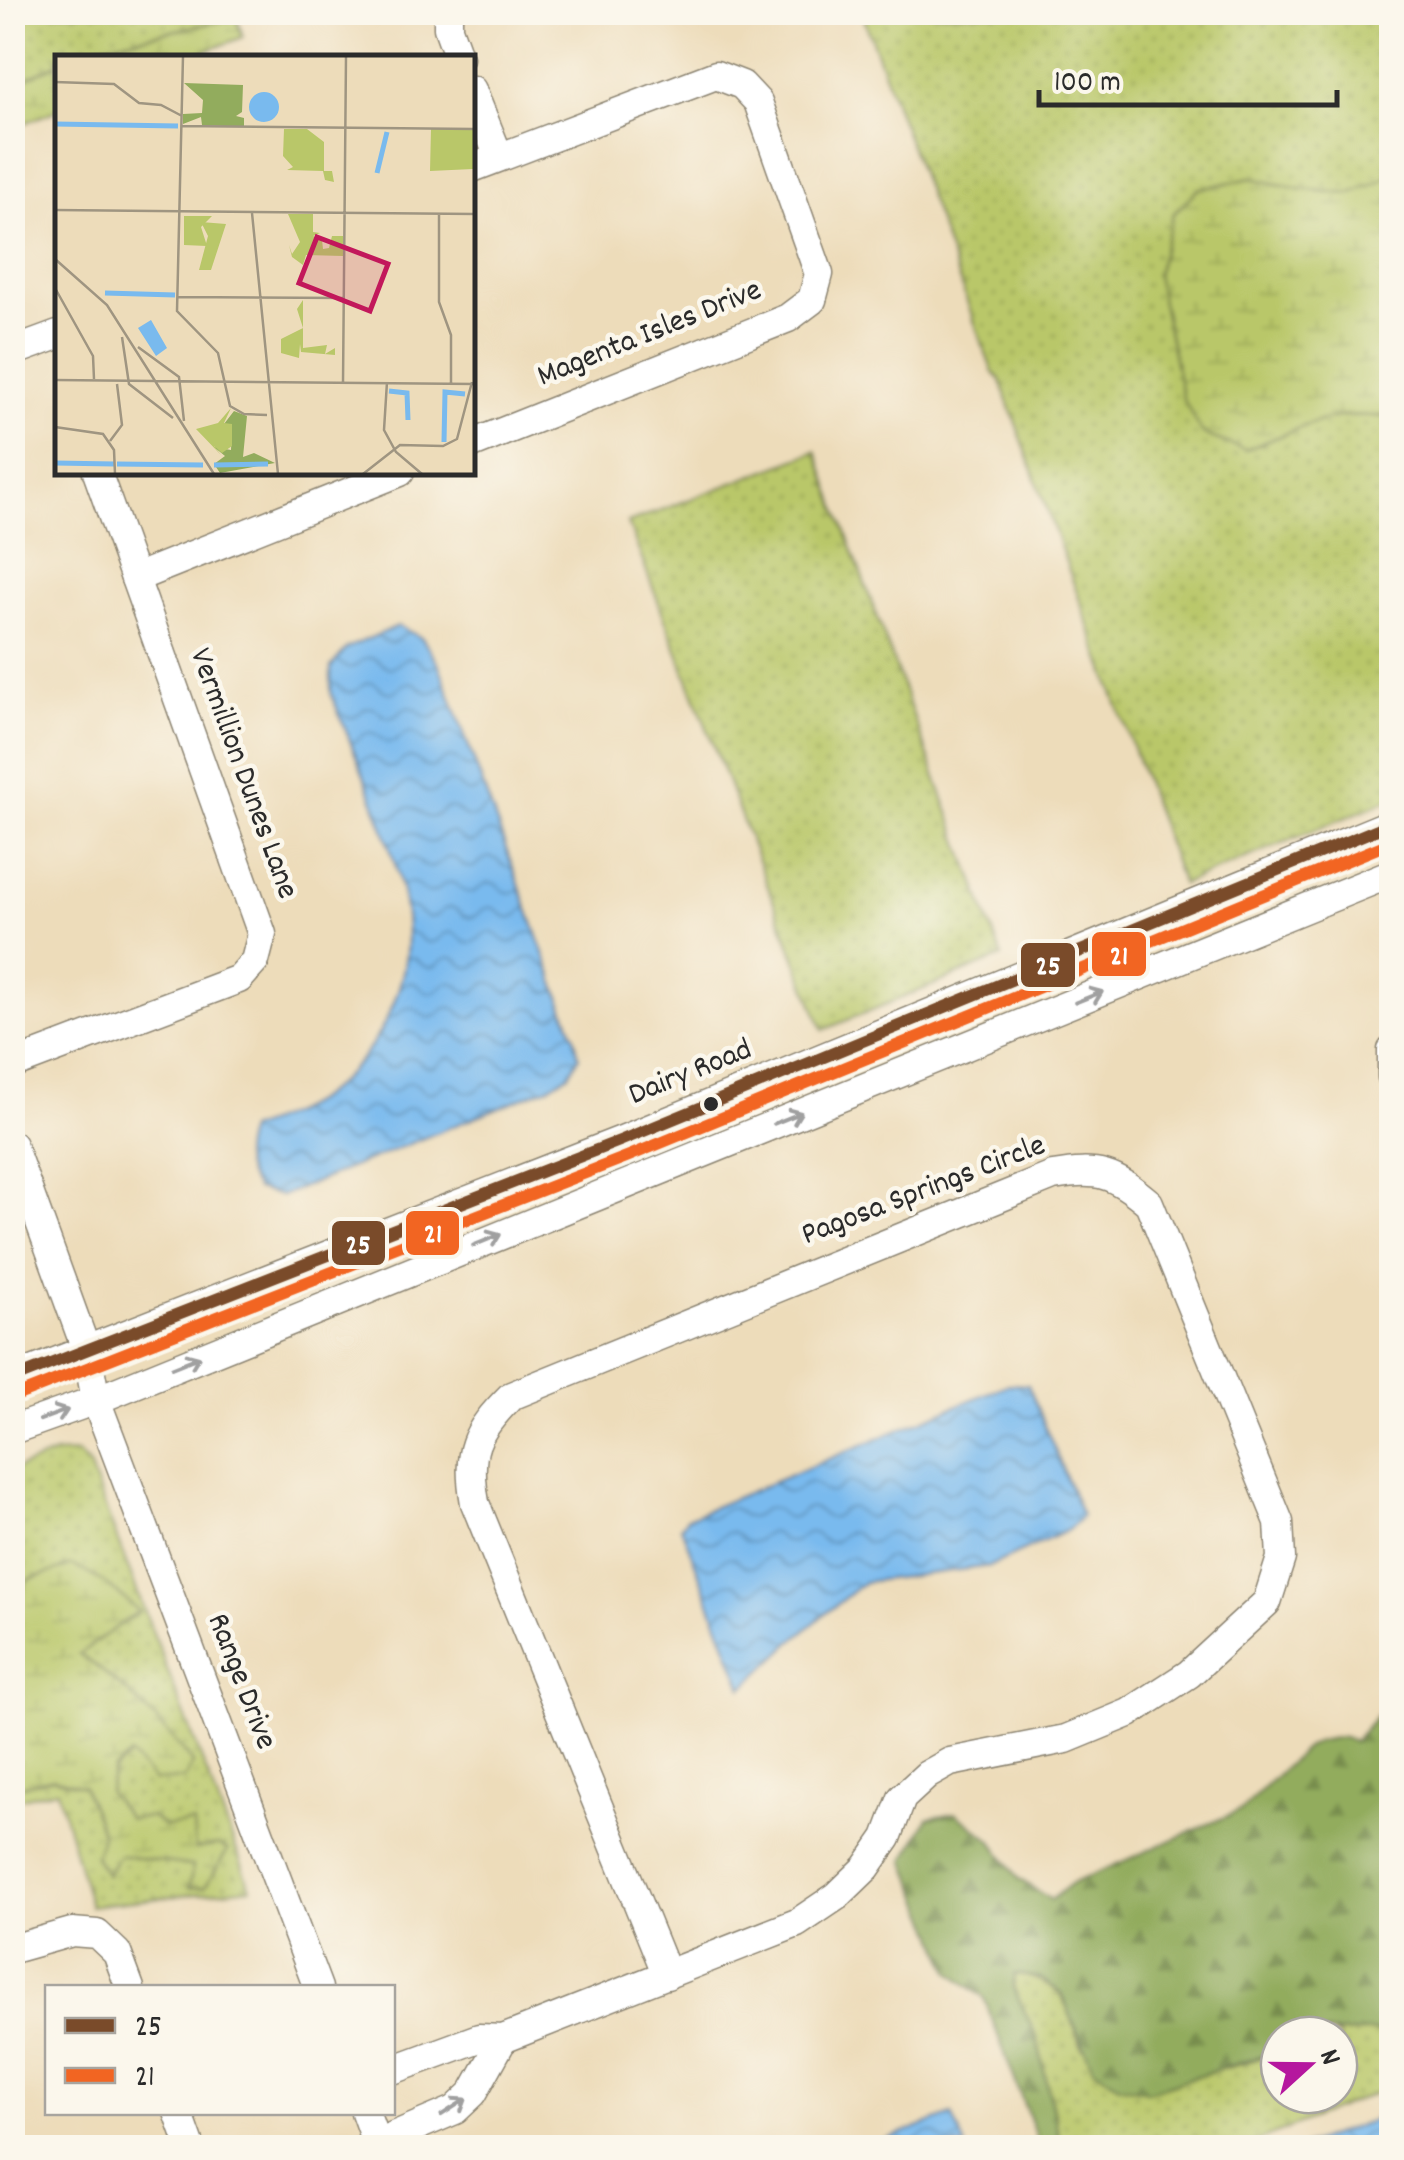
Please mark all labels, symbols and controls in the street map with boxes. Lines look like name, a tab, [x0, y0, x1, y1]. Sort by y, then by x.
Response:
scale bar	[1039, 45, 1336, 107]
inset map	[55, 55, 475, 475]
text: 100 m	[1054, 63, 1121, 106]
street label: Magenta Isles Drive	[531, 269, 769, 401]
street label: Vermillion Dunes Lane	[175, 642, 309, 906]
line badge: 21	[1090, 930, 1148, 978]
text: 21	[1110, 939, 1128, 979]
line badge: 25	[1019, 941, 1077, 989]
text: 25	[1035, 949, 1061, 989]
one-way arrow	[1074, 986, 1104, 1004]
street label: Dairy Road	[622, 1028, 760, 1120]
unlabelled marker	[701, 1094, 721, 1114]
one-way arrow	[772, 1108, 803, 1126]
street label: Pagosa Springs Circle	[795, 1124, 1053, 1260]
line badge: 21	[404, 1209, 461, 1257]
text: 21	[424, 1217, 442, 1257]
line badge: 25	[330, 1219, 387, 1267]
text: 25	[345, 1228, 371, 1268]
one-way arrow	[471, 1230, 502, 1248]
one-way arrow	[170, 1352, 200, 1370]
one-way arrow	[38, 1405, 70, 1423]
street label: Range Drive	[193, 1607, 287, 1757]
legend	[45, 1985, 395, 2115]
text: 25	[135, 2008, 162, 2051]
north arrow	[1259, 2015, 1359, 2115]
text: N	[1307, 2044, 1349, 2071]
text: 21	[135, 2058, 155, 2101]
one-way arrow	[439, 2096, 467, 2117]

